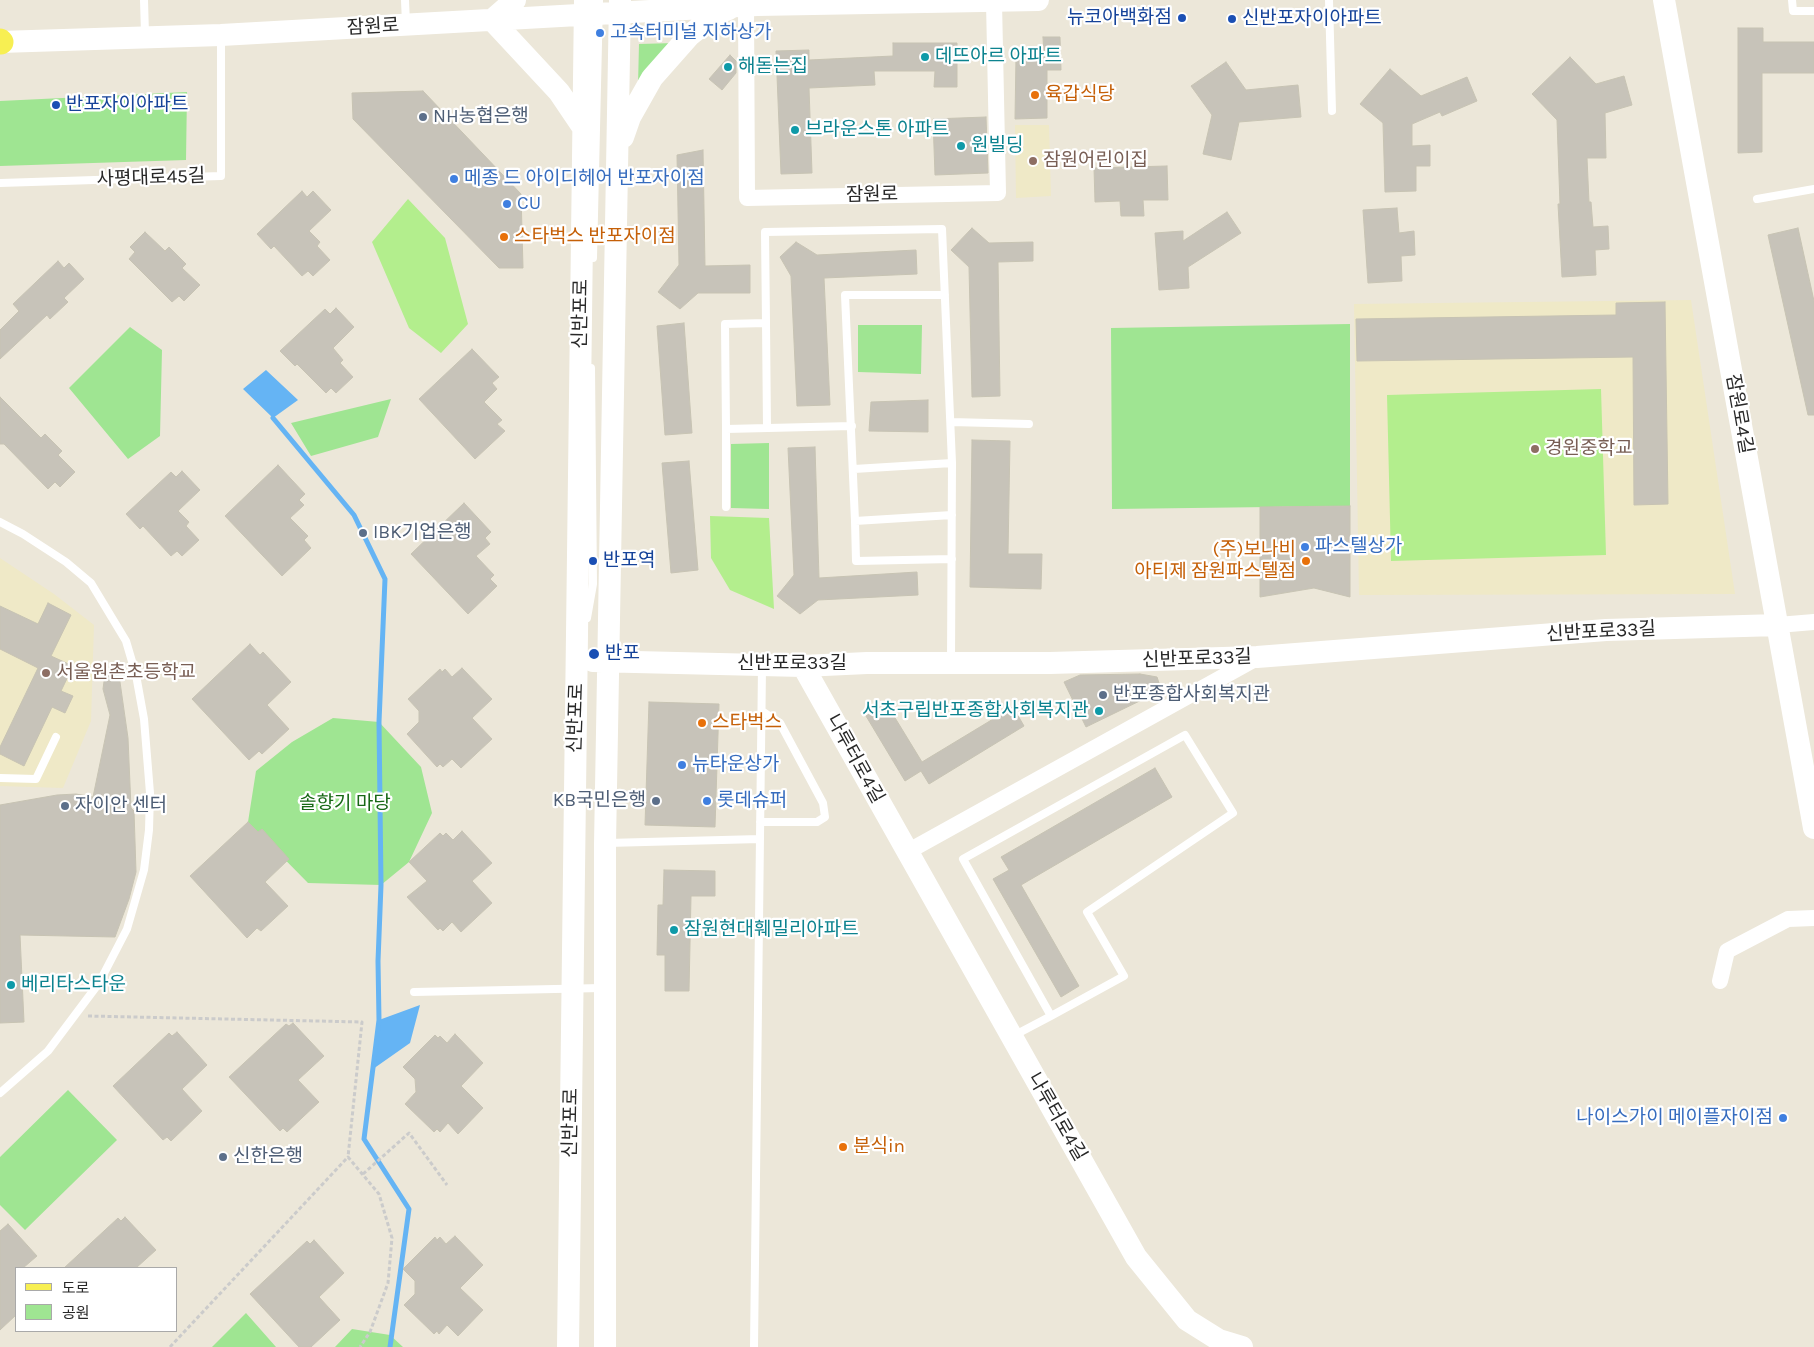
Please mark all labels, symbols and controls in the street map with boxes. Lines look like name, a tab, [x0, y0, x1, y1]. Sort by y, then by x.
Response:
place label: 뉴코아백화점	[1067, 7, 1172, 29]
place label: 신반포자이아파트	[1242, 8, 1382, 30]
marker: 뉴코아백화점	[1176, 12, 1188, 24]
marker: 신반포자이아파트	[1226, 13, 1238, 25]
street label: 잠원로	[346, 14, 400, 40]
place label: 고속터미널 지하상가	[610, 22, 772, 44]
marker: 고속터미널 지하상가	[594, 27, 606, 39]
place label: 데뜨아르 아파트	[935, 46, 1062, 68]
marker: 데뜨아르 아파트	[919, 51, 931, 63]
place label: 해돋는집	[738, 56, 808, 78]
marker: 해돋는집	[722, 61, 734, 73]
place label: 육갑식당	[1045, 84, 1115, 106]
marker: 육갑식당	[1029, 89, 1041, 101]
place label: 반포자이아파트	[66, 94, 188, 116]
marker: 반포자이아파트	[50, 99, 62, 111]
place label: NH농협은행	[433, 106, 529, 128]
marker: NH농협은행	[417, 111, 429, 123]
place label: 브라운스톤 아파트	[805, 119, 949, 141]
marker: 브라운스톤 아파트	[789, 124, 801, 136]
place label: 원빌딩	[971, 135, 1023, 157]
marker: 원빌딩	[955, 140, 967, 152]
place label: 잠원어린이집	[1043, 150, 1148, 172]
marker: 잠원어린이집	[1027, 155, 1039, 167]
street label: 사평대로45길	[96, 165, 206, 191]
place label: 메종 드 아이디헤어 반포자이점	[464, 168, 705, 190]
marker: 메종 드 아이디헤어 반포자이점	[448, 173, 460, 185]
street label: 잠원로	[846, 183, 898, 207]
place label: CU	[517, 193, 541, 215]
marker: CU	[501, 198, 513, 210]
place label: 스타벅스 반포자이점	[514, 226, 676, 248]
marker: 스타벅스 반포자이점	[498, 231, 510, 243]
street label: 신반포로	[569, 279, 593, 349]
street label: 잠원로4길	[1721, 372, 1757, 456]
place label: 경원중학교	[1545, 438, 1632, 460]
marker: 경원중학교	[1529, 443, 1541, 455]
place label: IBK기업은행	[373, 522, 472, 544]
marker: IBK기업은행	[357, 527, 369, 539]
place label: 파스텔상가	[1315, 536, 1402, 558]
place label: (주)보나비 아티제 잠원파스텔점	[1134, 539, 1296, 583]
marker: 파스텔상가	[1299, 541, 1311, 553]
place label: 반포역	[603, 550, 655, 572]
marker: 반포역	[587, 555, 599, 567]
marker: (주)보나비 아티제 잠원파스텔점	[1300, 555, 1312, 567]
street label: 신반포로33길	[1546, 618, 1656, 646]
place label: 반포	[605, 643, 640, 665]
street label: 신반포로33길	[1142, 646, 1252, 672]
marker: 반포	[587, 647, 601, 661]
street label: 신반포로33길	[737, 653, 847, 675]
place label: 서울원촌초등학교	[56, 662, 196, 684]
marker: 서울원촌초등학교	[40, 667, 52, 679]
street label: 신반포로	[563, 683, 589, 753]
place label: 반포종합사회복지관	[1113, 684, 1270, 706]
marker: 반포종합사회복지관	[1097, 689, 1109, 701]
place label: 서초구립반포종합사회복지관	[862, 700, 1089, 722]
marker: 서초구립반포종합사회복지관	[1093, 705, 1105, 717]
street label: 나루터로4길	[821, 711, 889, 807]
place label: 스타벅스	[712, 712, 782, 734]
marker: 스타벅스	[696, 717, 708, 729]
place label: 뉴타운상가	[692, 754, 779, 776]
marker: 뉴타운상가	[676, 759, 688, 771]
place label: KB국민은행	[553, 790, 646, 812]
place label: 롯데슈퍼	[717, 790, 787, 812]
park label: 솔향기 마당	[299, 793, 391, 815]
place label: 자이안 센터	[75, 795, 167, 817]
marker: KB국민은행	[650, 795, 662, 807]
marker: 롯데슈퍼	[701, 795, 713, 807]
marker: 자이안 센터	[59, 800, 71, 812]
place label: 잠원현대훼밀리아파트	[684, 919, 859, 941]
marker: 잠원현대훼밀리아파트	[668, 924, 680, 936]
place label: 베리타스타운	[21, 974, 126, 996]
marker: 베리타스타운	[5, 979, 17, 991]
street label: 나루터로4길	[1023, 1069, 1091, 1165]
street label: 신반포로	[559, 1088, 583, 1158]
place label: 나이스가이 메이플자이점	[1576, 1107, 1773, 1129]
marker: 나이스가이 메이플자이점	[1777, 1112, 1789, 1124]
place label: 분식in	[853, 1136, 905, 1158]
marker: 분식in	[837, 1141, 849, 1153]
place label: 신한은행	[233, 1146, 303, 1168]
marker: 신한은행	[217, 1151, 229, 1163]
legend	[15, 1267, 178, 1332]
text: 도로	[62, 1279, 90, 1297]
text: 공원	[62, 1304, 90, 1322]

